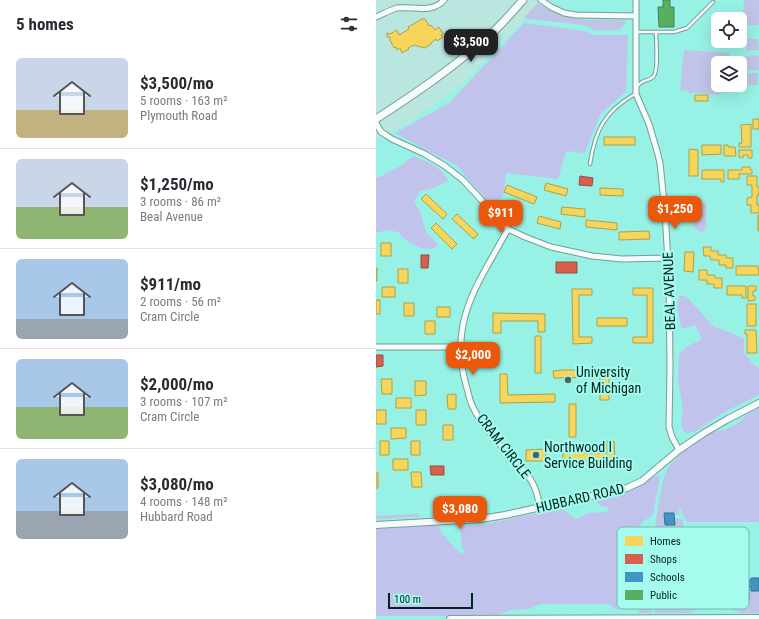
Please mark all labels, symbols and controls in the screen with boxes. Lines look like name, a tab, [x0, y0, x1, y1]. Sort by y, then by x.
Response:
map controls	[711, 12, 747, 92]
button: locate	[711, 12, 747, 48]
icon: filters	[338, 13, 360, 35]
text: 5 homes	[16, 14, 74, 34]
pin: $3,500	[438, 29, 504, 63]
text: $3,500	[453, 34, 489, 49]
button: layers	[711, 56, 747, 92]
text: $3,500/mo	[140, 73, 214, 93]
icon: home	[48, 74, 96, 122]
text: 5 rooms · 163 m²	[140, 93, 227, 108]
text: Plymouth Road	[140, 108, 217, 123]
text: $1,250/mo	[140, 174, 214, 194]
icon: home	[48, 175, 96, 223]
text: 3 rooms · 86 m²	[140, 194, 221, 209]
pin: $1,250	[642, 196, 708, 230]
pin: $911	[477, 200, 525, 234]
text: $1,250	[657, 201, 693, 216]
text: $911	[488, 205, 514, 220]
text: Beal Avenue	[140, 209, 203, 224]
street label: BEAL AVENUE	[660, 252, 678, 330]
text: $911/mo	[140, 274, 201, 294]
icon: home	[48, 275, 96, 323]
text: 2 rooms · 56 m²	[140, 294, 221, 309]
text: Cram Circle	[140, 309, 199, 324]
pin: $2,000	[440, 342, 506, 376]
text: $2,000	[455, 347, 491, 362]
place label: University of Michigan	[576, 364, 641, 396]
text: $2,000/mo	[140, 374, 214, 394]
icon: home	[48, 375, 96, 423]
marker: University of Michigan	[563, 375, 573, 385]
text: 3 rooms · 107 m²	[140, 394, 227, 409]
text: Cram Circle	[140, 409, 199, 424]
street label: CRAM CIRCLE	[474, 410, 534, 482]
place label: Northwood I Service Building	[544, 439, 632, 471]
marker: Northwood I Service Building	[531, 450, 541, 460]
text: $3,080/mo	[140, 474, 214, 494]
icon: home	[48, 475, 96, 523]
street label: HUBBARD ROAD	[534, 480, 626, 516]
text: 4 rooms · 148 m²	[140, 494, 227, 509]
pin: $3,080	[427, 496, 493, 530]
text: $3,080	[442, 501, 478, 516]
text: Hubbard Road	[140, 509, 213, 524]
legend	[617, 527, 749, 609]
text: Homes	[650, 535, 681, 548]
text: Shops	[650, 553, 677, 566]
text: Schools	[650, 571, 685, 584]
text: Public	[650, 589, 677, 602]
scale bar	[388, 591, 473, 610]
text: 100 m	[394, 593, 421, 606]

